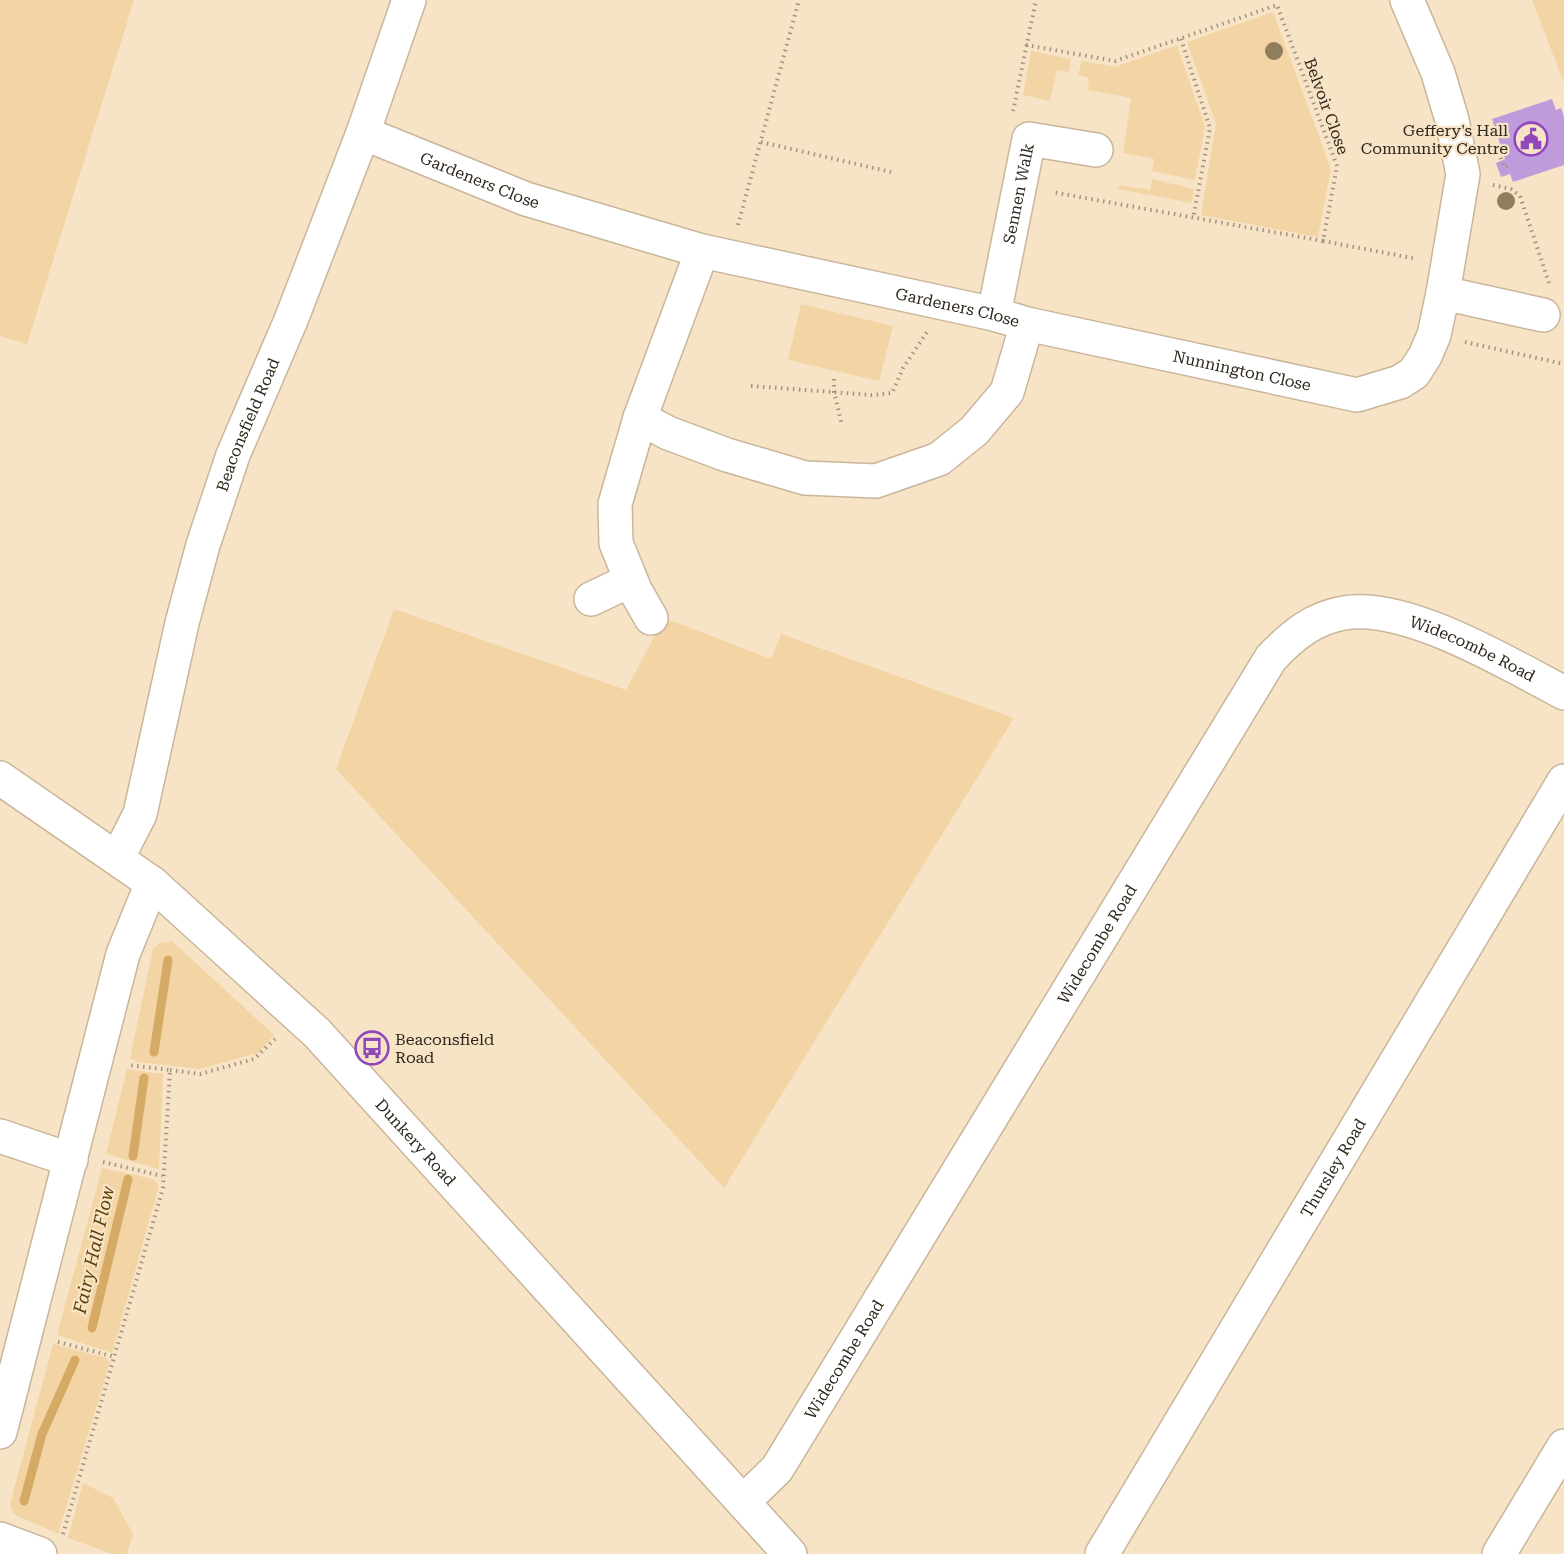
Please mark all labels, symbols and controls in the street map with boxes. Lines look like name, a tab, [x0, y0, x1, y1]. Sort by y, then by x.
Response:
street label: Belvoir Close	[1300, 55, 1353, 157]
place label: Geffery's Hall Community Centre	[1361, 121, 1508, 158]
public building icon: Geffery's Hall Community Centre	[1513, 121, 1549, 157]
street label: Sennen Walk	[999, 141, 1038, 245]
street label: Gardeners Close	[417, 148, 542, 212]
street label: Gardeners Close	[894, 284, 1022, 331]
street label: Nunnington Close	[1171, 347, 1313, 395]
street label: Beaconsfield Road	[212, 355, 284, 494]
street label: Widecombe Road	[1407, 612, 1539, 686]
street label: Widecombe Road	[1054, 881, 1141, 1007]
bus stop icon: Beaconsfield Road	[354, 1030, 390, 1066]
place label: Beaconsfield Road	[395, 1030, 494, 1067]
street label: Dunkery Road	[371, 1095, 460, 1190]
street label: Thursley Road	[1297, 1115, 1370, 1221]
water label: Fairy Hall Flow	[68, 1184, 118, 1317]
street label: Widecombe Road	[801, 1296, 888, 1422]

